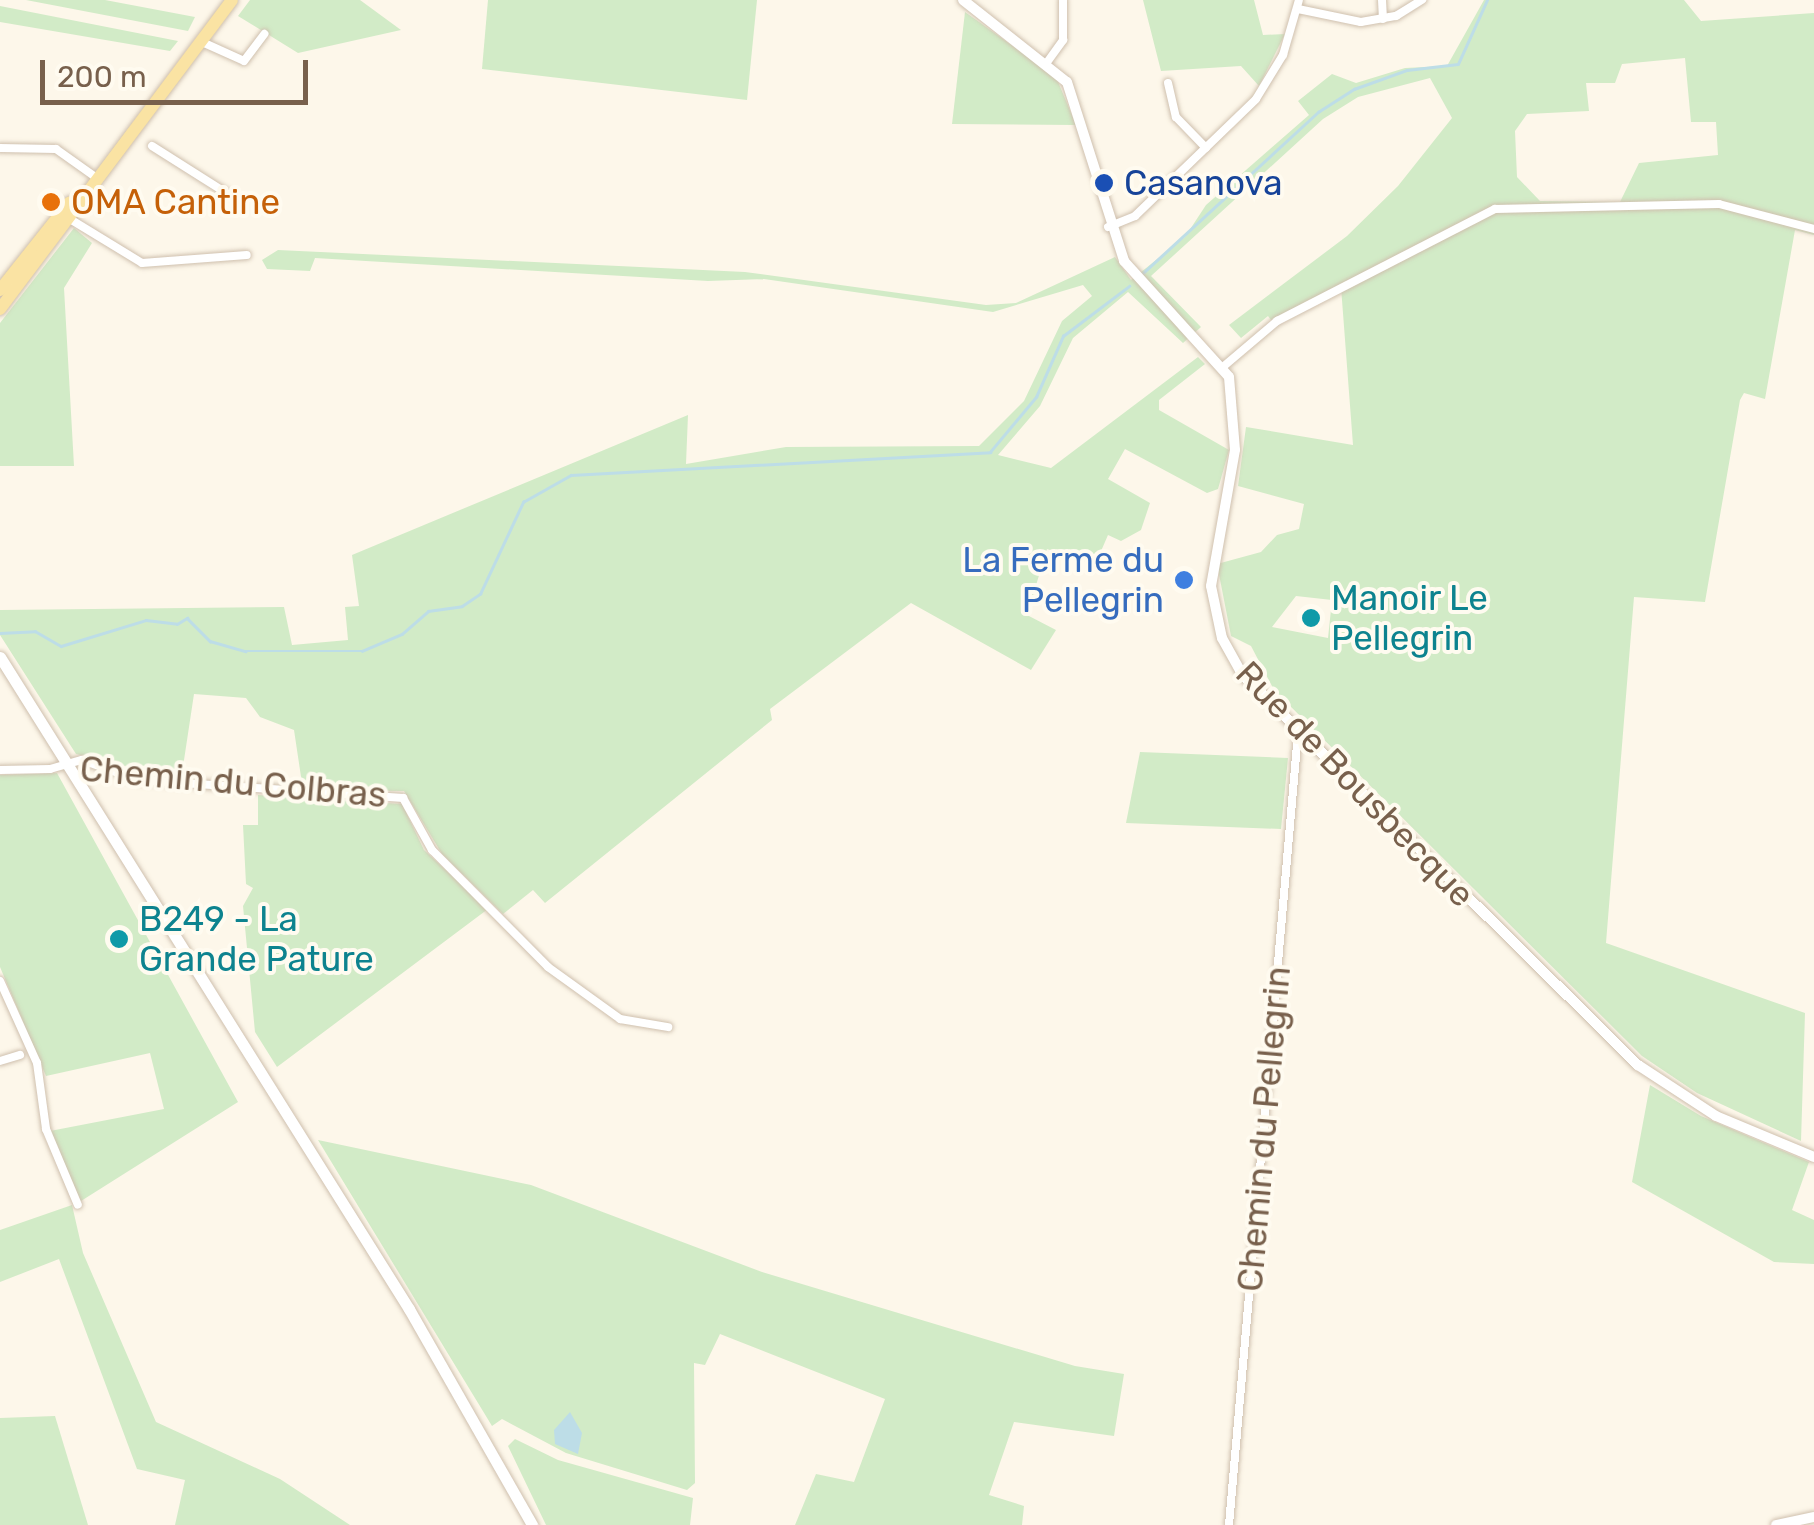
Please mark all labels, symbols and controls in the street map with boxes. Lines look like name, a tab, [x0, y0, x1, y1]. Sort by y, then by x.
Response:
scale bar	[45, 40, 312, 102]
text: 200 m	[57, 59, 147, 95]
place label: Casanova	[1124, 162, 1282, 204]
marker: Casanova	[1093, 172, 1115, 194]
place label: OMA Cantine	[71, 181, 281, 223]
marker: OMA Cantine	[40, 191, 62, 213]
place label: La Ferme du Pellegrin	[962, 539, 1164, 621]
marker: La Ferme du Pellegrin	[1173, 569, 1195, 591]
place label: Manoir Le Pellegrin	[1331, 577, 1489, 659]
marker: Manoir Le Pellegrin	[1300, 607, 1322, 629]
street label: Rue de Bousbecque	[1227, 653, 1483, 915]
street label: Chemin du Colbras	[78, 748, 388, 816]
place label: B249 - La Grande Pature	[139, 898, 374, 980]
marker: B249 - La Grande Pature	[108, 928, 130, 950]
street label: Chemin du Pellegrin	[1229, 965, 1299, 1293]

